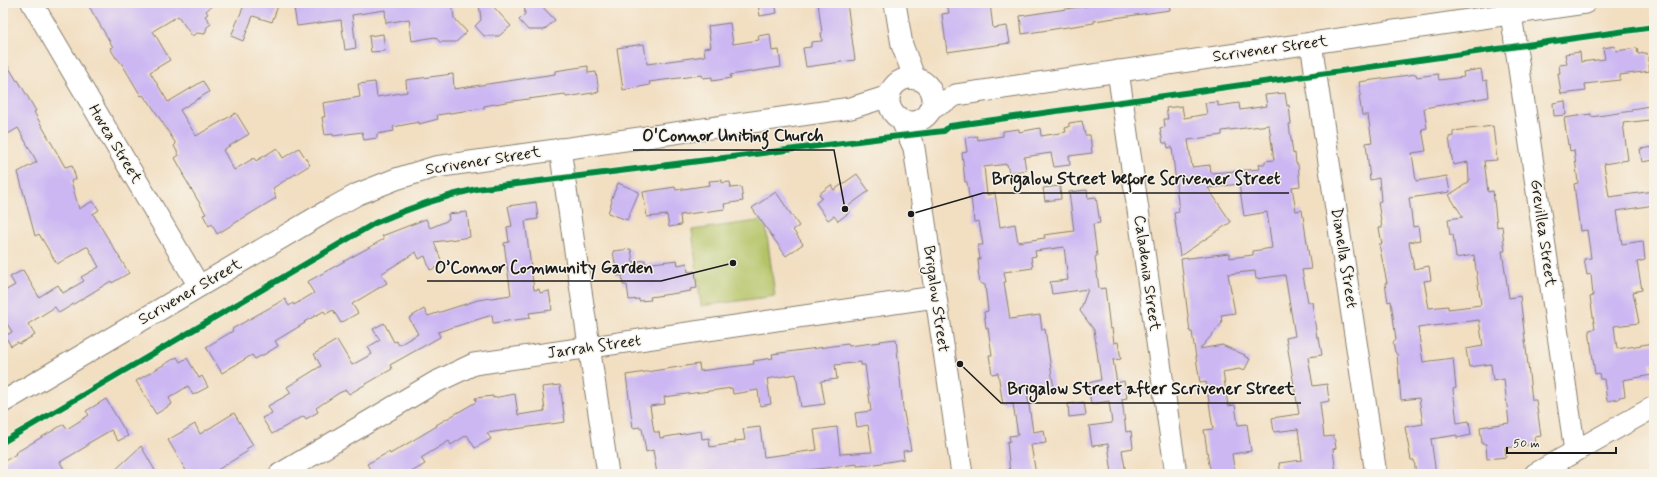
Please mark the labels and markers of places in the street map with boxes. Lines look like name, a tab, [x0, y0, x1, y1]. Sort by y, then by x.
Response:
callout: O'Connor Uniting Church	[633, 121, 834, 150]
callout: Brigalow Street before Scrivener Street	[983, 164, 1289, 193]
callout: O’Connor Community Garden	[427, 252, 661, 281]
callout: Brigalow Street after Scrivener Street	[1001, 374, 1301, 403]

